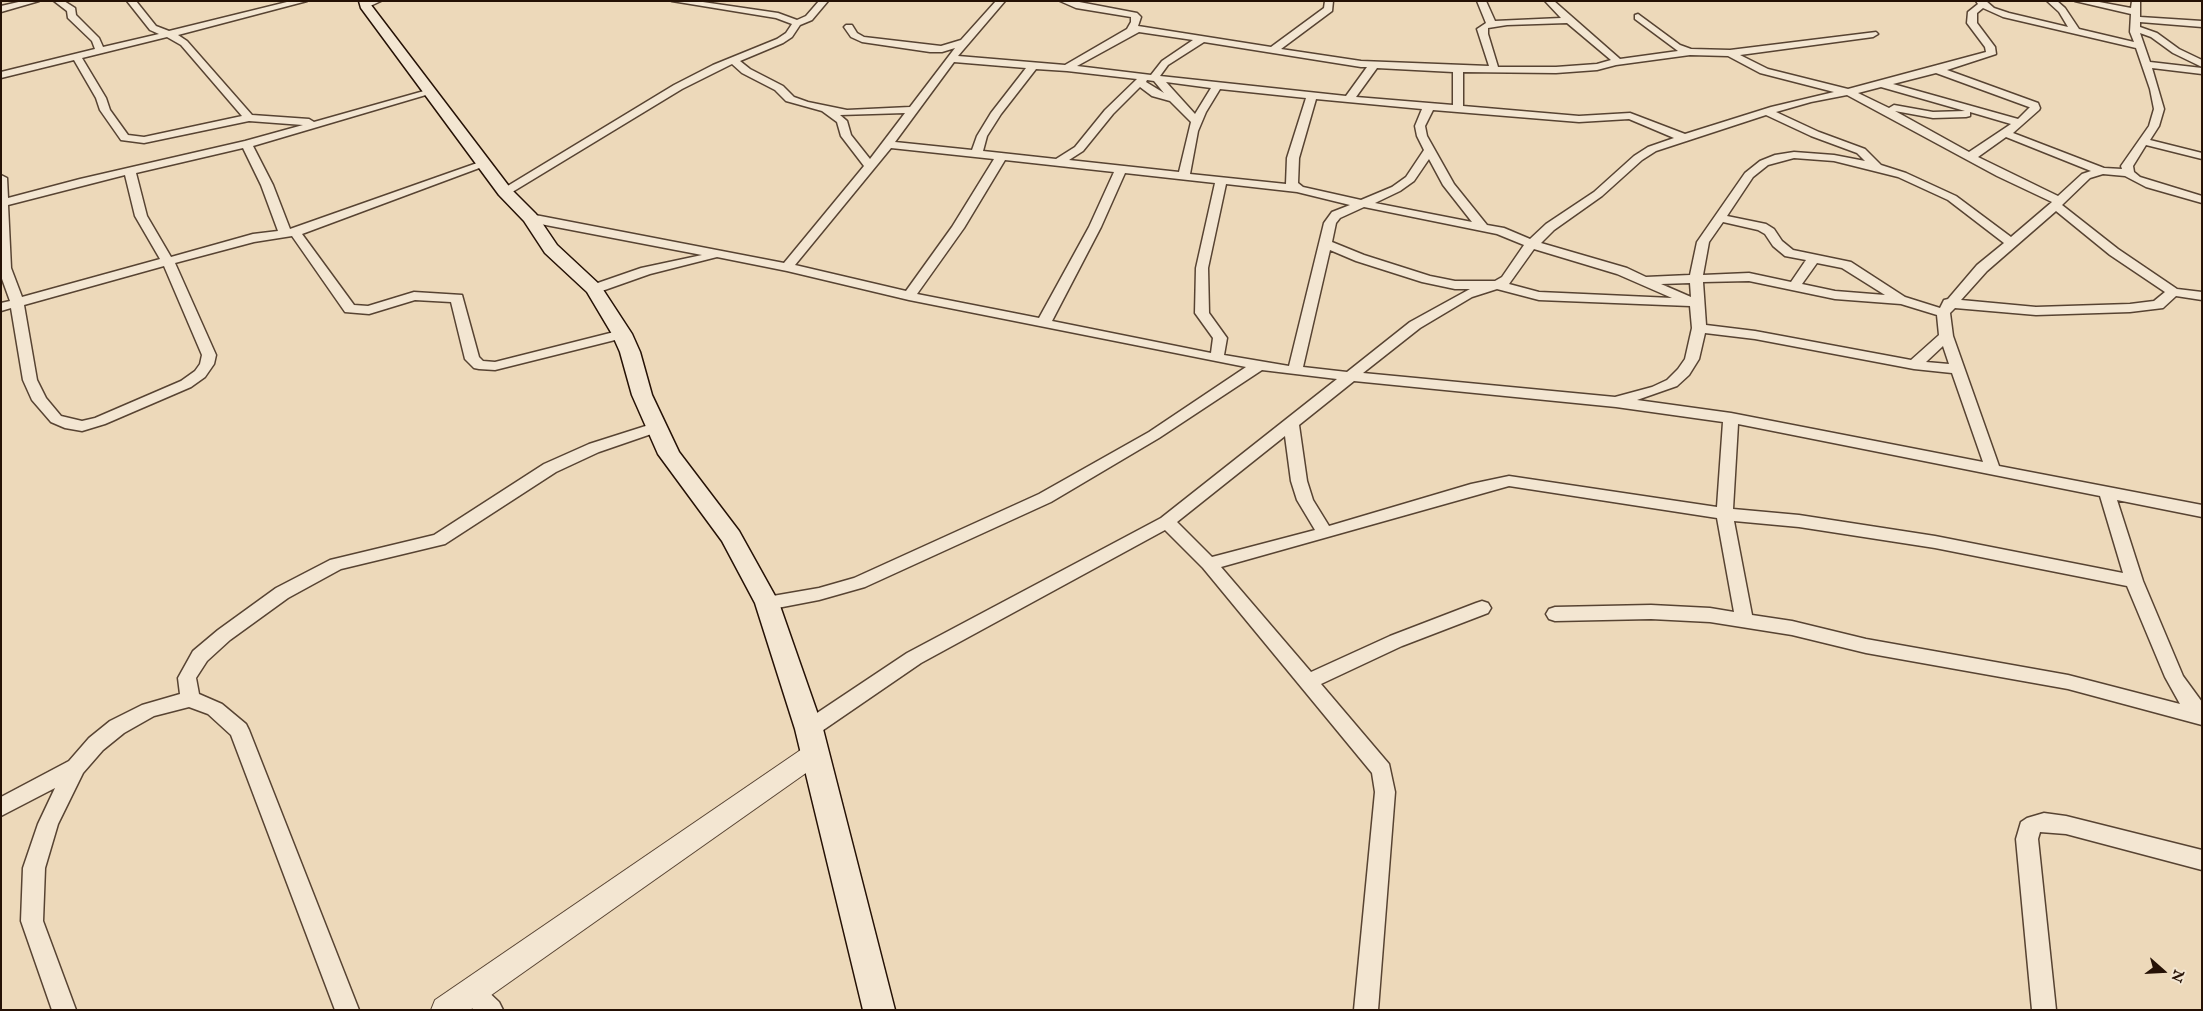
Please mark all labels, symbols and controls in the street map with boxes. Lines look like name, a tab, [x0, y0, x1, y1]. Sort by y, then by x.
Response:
north arrow	[2138, 946, 2188, 996]
text: N	[2167, 967, 2188, 985]

